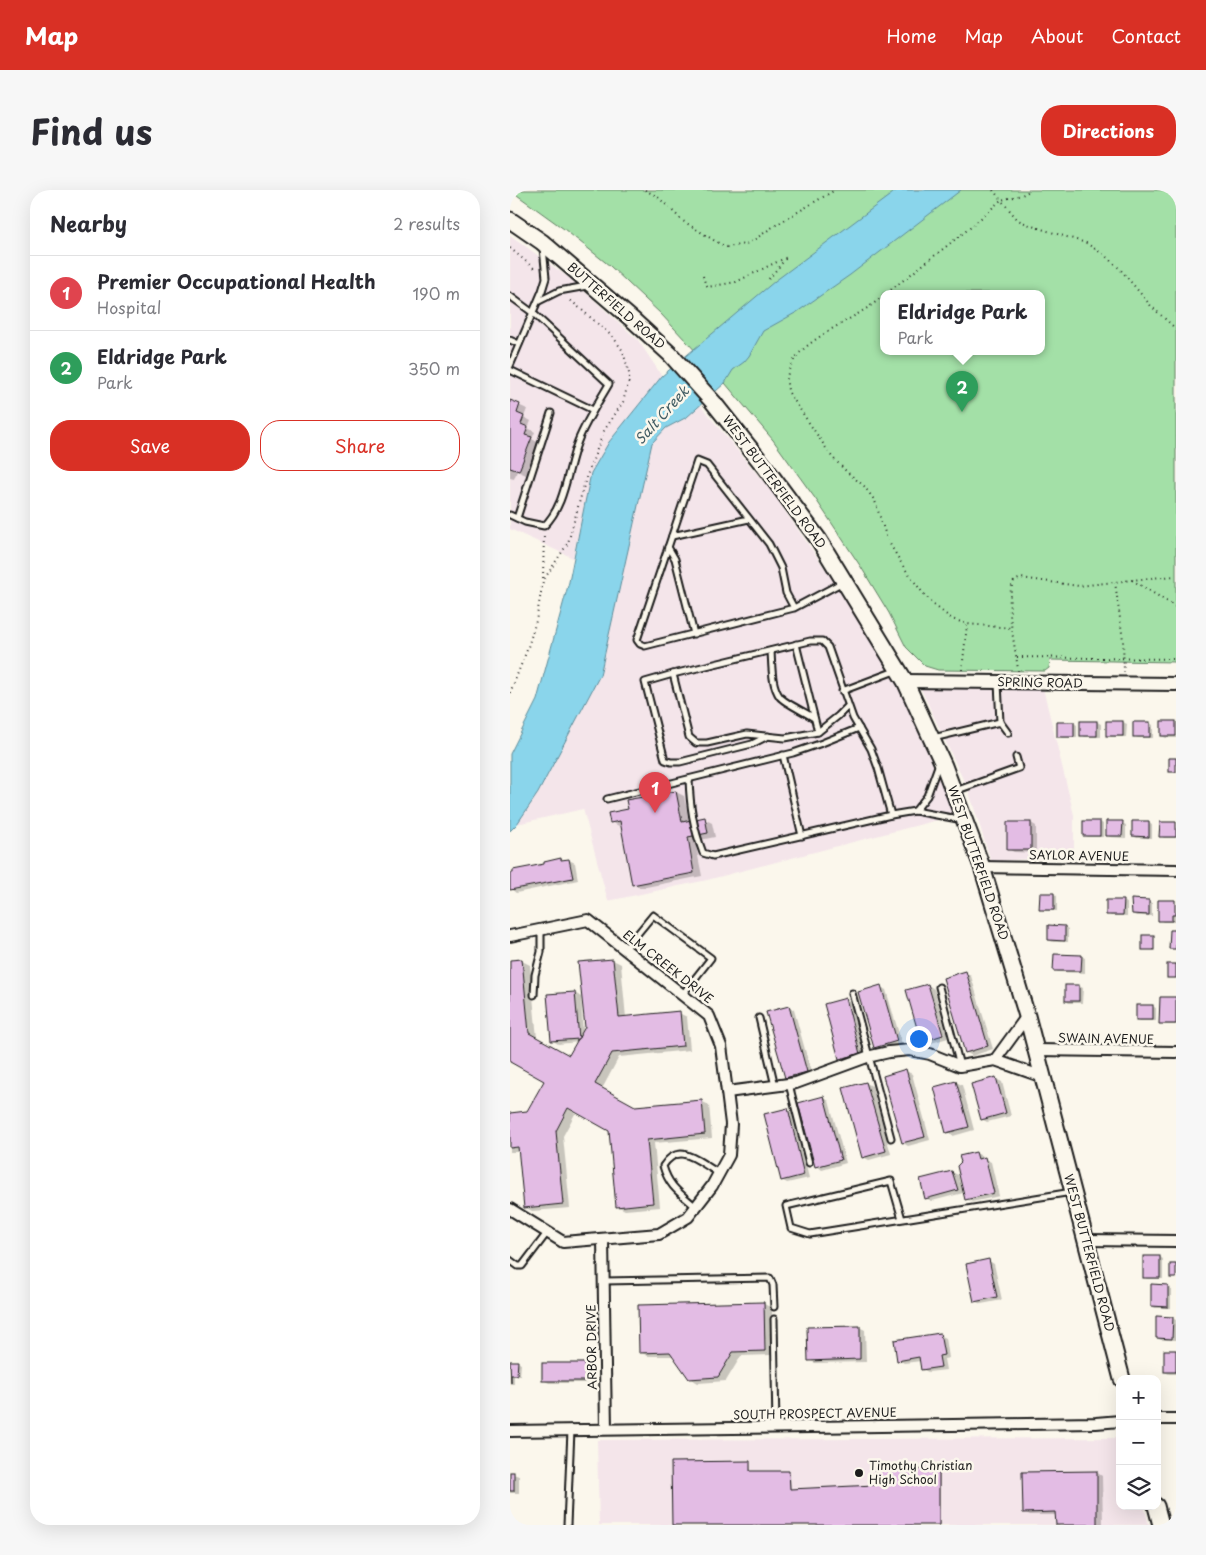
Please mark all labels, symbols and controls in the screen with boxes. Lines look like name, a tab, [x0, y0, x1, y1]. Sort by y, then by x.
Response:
text: Map	[25, 17, 78, 53]
text: Home	[886, 22, 936, 49]
text: Map	[964, 22, 1003, 49]
text: About	[1031, 22, 1083, 49]
text: Contact	[1111, 22, 1181, 49]
text: Find us	[30, 104, 152, 157]
button: Directions	[1041, 105, 1176, 156]
text: Nearby	[50, 207, 127, 239]
text: 2 results	[393, 211, 460, 235]
street label: BUTTERFIELD ROAD	[564, 258, 670, 353]
text: Premier Occupational Health	[97, 267, 376, 295]
text: 1	[62, 281, 70, 305]
text: 190 m	[412, 281, 460, 305]
popup	[880, 290, 1045, 355]
text: Hospital	[97, 295, 161, 319]
text: Eldridge Park	[897, 297, 1028, 325]
text: Park	[897, 325, 933, 349]
text: Eldridge Park	[97, 342, 227, 370]
text: 2	[60, 356, 72, 380]
text: 350 m	[408, 356, 460, 380]
text: Park	[97, 370, 133, 394]
pin: 2	[946, 371, 978, 412]
water label: Salt Creek	[630, 380, 695, 448]
street label: WEST BUTTERFIELD ROAD	[719, 411, 831, 552]
button: Save	[50, 420, 250, 471]
button: Share	[260, 420, 460, 471]
street label: SPRING ROAD	[997, 672, 1083, 692]
pin: 1	[639, 772, 671, 813]
street label: WEST BUTTERFIELD ROAD	[944, 783, 1014, 942]
street label: SAYLOR AVENUE	[1029, 845, 1129, 865]
street label: ELM CREEK DRIVE	[620, 925, 718, 1007]
your location	[906, 1026, 932, 1052]
street label: SWAIN AVENUE	[1058, 1028, 1154, 1048]
street label: WEST BUTTERFIELD ROAD	[1060, 1172, 1120, 1334]
street label: ARBOR DRIVE	[581, 1304, 601, 1390]
map controls	[1116, 1375, 1161, 1510]
button: +	[1116, 1375, 1161, 1420]
street label: SOUTH PROSPECT AVENUE	[733, 1403, 897, 1423]
button: −	[1116, 1420, 1161, 1465]
place label: Timothy Christian High School	[869, 1456, 972, 1488]
button: layers	[1116, 1465, 1161, 1510]
marker: Timothy Christian High School	[853, 1467, 865, 1479]

